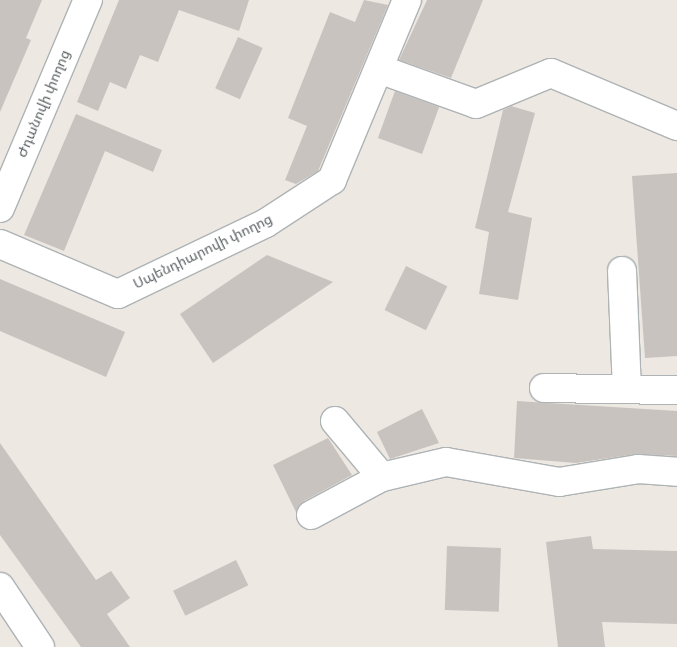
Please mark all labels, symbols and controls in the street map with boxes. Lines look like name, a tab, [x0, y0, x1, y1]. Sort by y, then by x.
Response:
street label: Ժդանովի փողոց	[14, 48, 74, 160]
street label: Սպենդիարովի փողոց	[131, 211, 275, 293]

